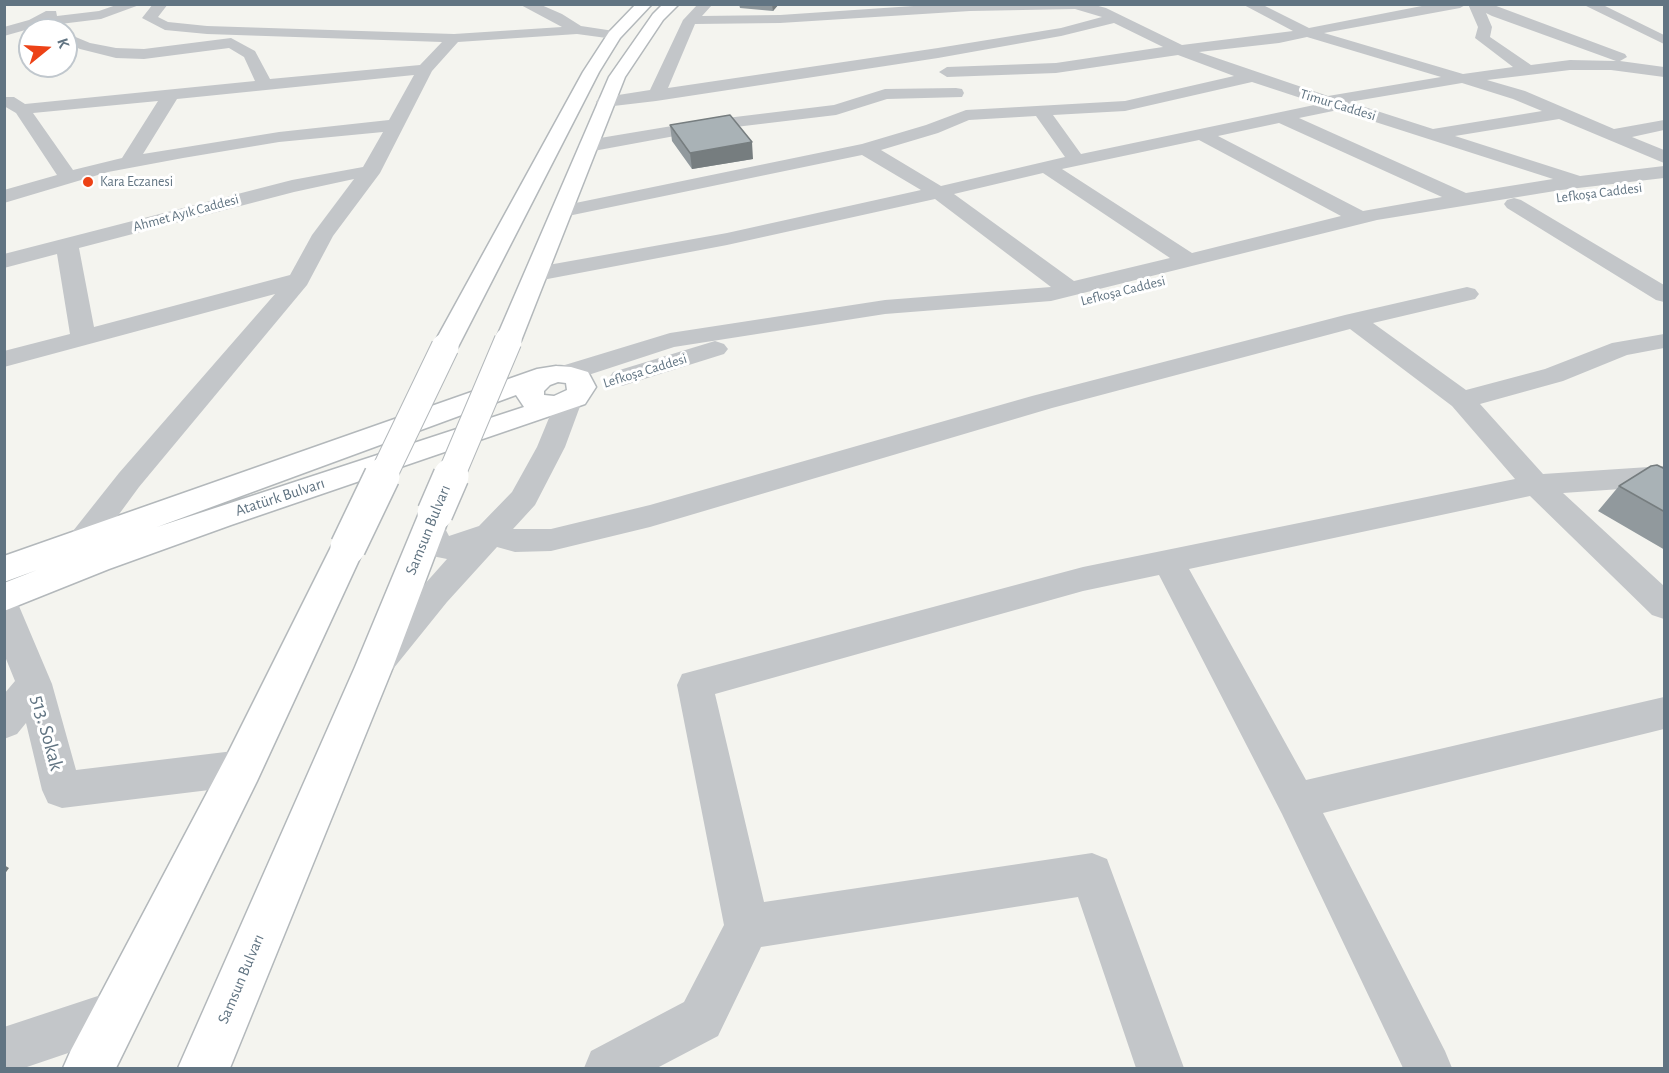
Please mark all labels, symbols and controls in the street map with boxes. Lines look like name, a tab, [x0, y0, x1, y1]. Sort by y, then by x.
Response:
north arrow	[18, 18, 78, 78]
text: K	[54, 36, 72, 50]
street label: Timur Caddesi	[1298, 85, 1378, 125]
place label: Kara Eczanesi	[100, 174, 173, 190]
marker: Kara Eczanesi	[81, 175, 95, 189]
street label: Lefkoşa Caddesi	[1555, 179, 1643, 207]
street label: Ahmet Ayık Caddesi	[131, 191, 241, 235]
street label: Lefkoşa Caddesi	[1079, 272, 1167, 310]
street label: Lefkoşa Caddesi	[601, 350, 689, 392]
street label: Atatürk Bulvarı	[233, 473, 327, 521]
street label: Samsun Bulvarı	[401, 482, 455, 578]
street label: 513. Sokak	[25, 693, 69, 773]
street label: Samsun Bulvarı	[213, 931, 269, 1027]

